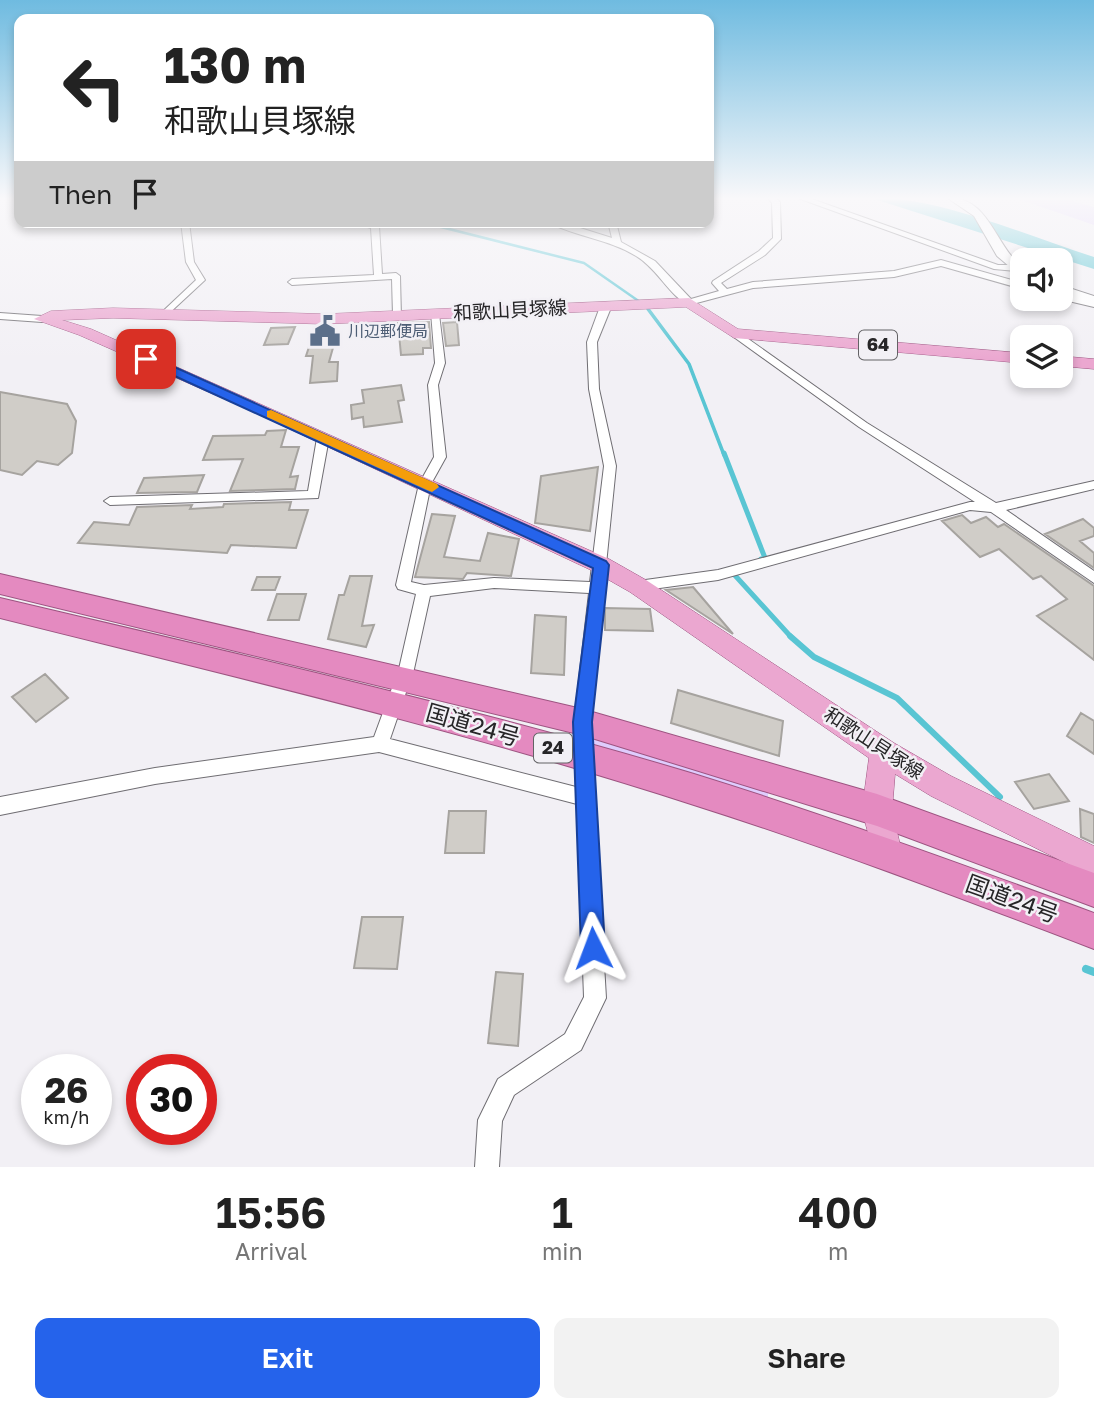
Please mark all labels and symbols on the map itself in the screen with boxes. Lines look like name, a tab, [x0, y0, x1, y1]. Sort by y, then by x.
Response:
street label: 和歌山貝塚線	[452, 295, 568, 324]
public building icon: 川辺郵便局	[308, 314, 342, 348]
place label: 川辺郵便局	[348, 321, 428, 341]
pin	[116, 329, 176, 389]
road number: 64	[859, 330, 897, 360]
street label: 国道24号	[423, 697, 523, 751]
street label: 和歌山貝塚線	[820, 702, 928, 783]
road number: 24	[534, 734, 572, 762]
street label: 国道24号	[962, 868, 1062, 928]
position arrow	[556, 911, 630, 985]
speed limit sign: 30	[126, 1054, 217, 1145]

